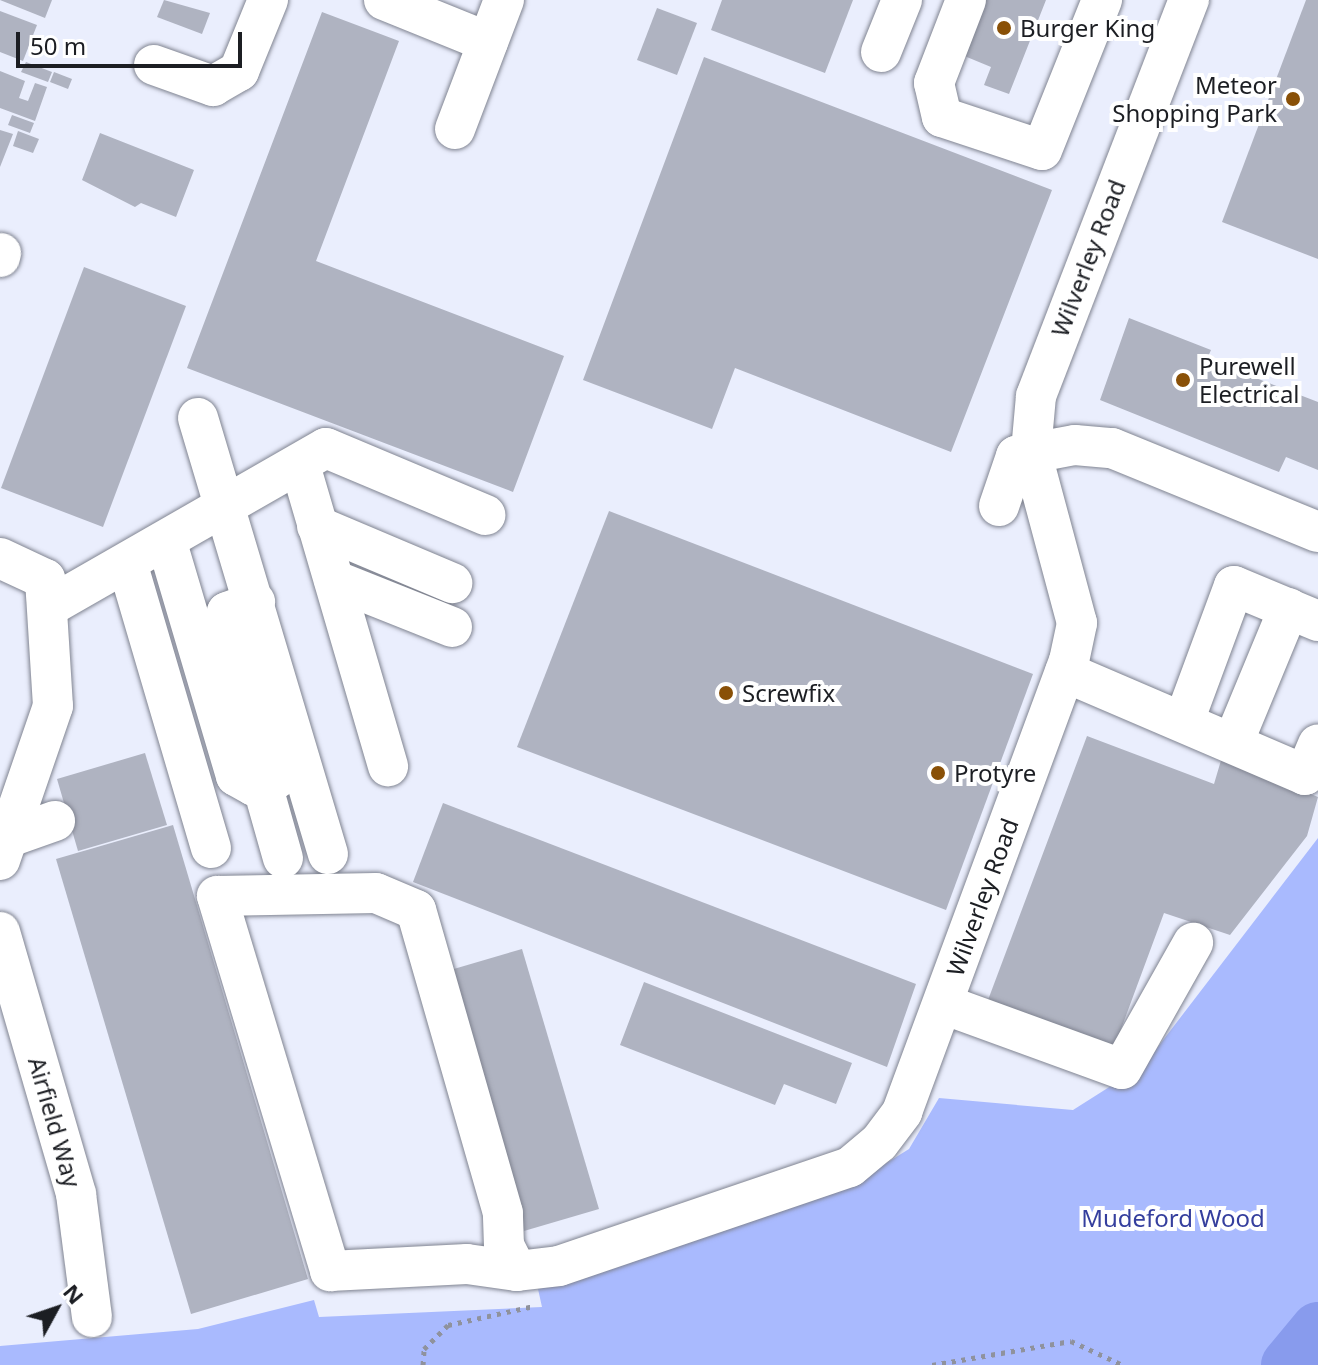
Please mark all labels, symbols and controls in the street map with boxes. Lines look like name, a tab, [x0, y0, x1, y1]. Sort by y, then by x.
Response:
place label: Burger King	[1020, 14, 1155, 42]
scale bar	[20, 16, 246, 66]
marker: Burger King	[995, 19, 1013, 37]
text: 50 m	[30, 29, 86, 62]
place label: Meteor Shopping Park	[1112, 71, 1277, 127]
marker: Meteor Shopping Park	[1284, 90, 1302, 108]
street label: Wilverley Road	[1045, 175, 1131, 341]
place label: Purewell Electrical	[1199, 352, 1300, 408]
marker: Purewell Electrical	[1174, 371, 1192, 389]
place label: Screwfix	[742, 679, 835, 707]
marker: Screwfix	[717, 684, 735, 702]
place label: Protyre	[954, 759, 1036, 787]
marker: Protyre	[929, 764, 947, 782]
street label: Wilverley Road	[940, 814, 1024, 980]
street label: Airfield Way	[23, 1054, 87, 1190]
park label: Mudeford Wood	[1081, 1204, 1265, 1232]
north arrow	[16, 1269, 96, 1349]
text: N	[57, 1277, 92, 1310]

